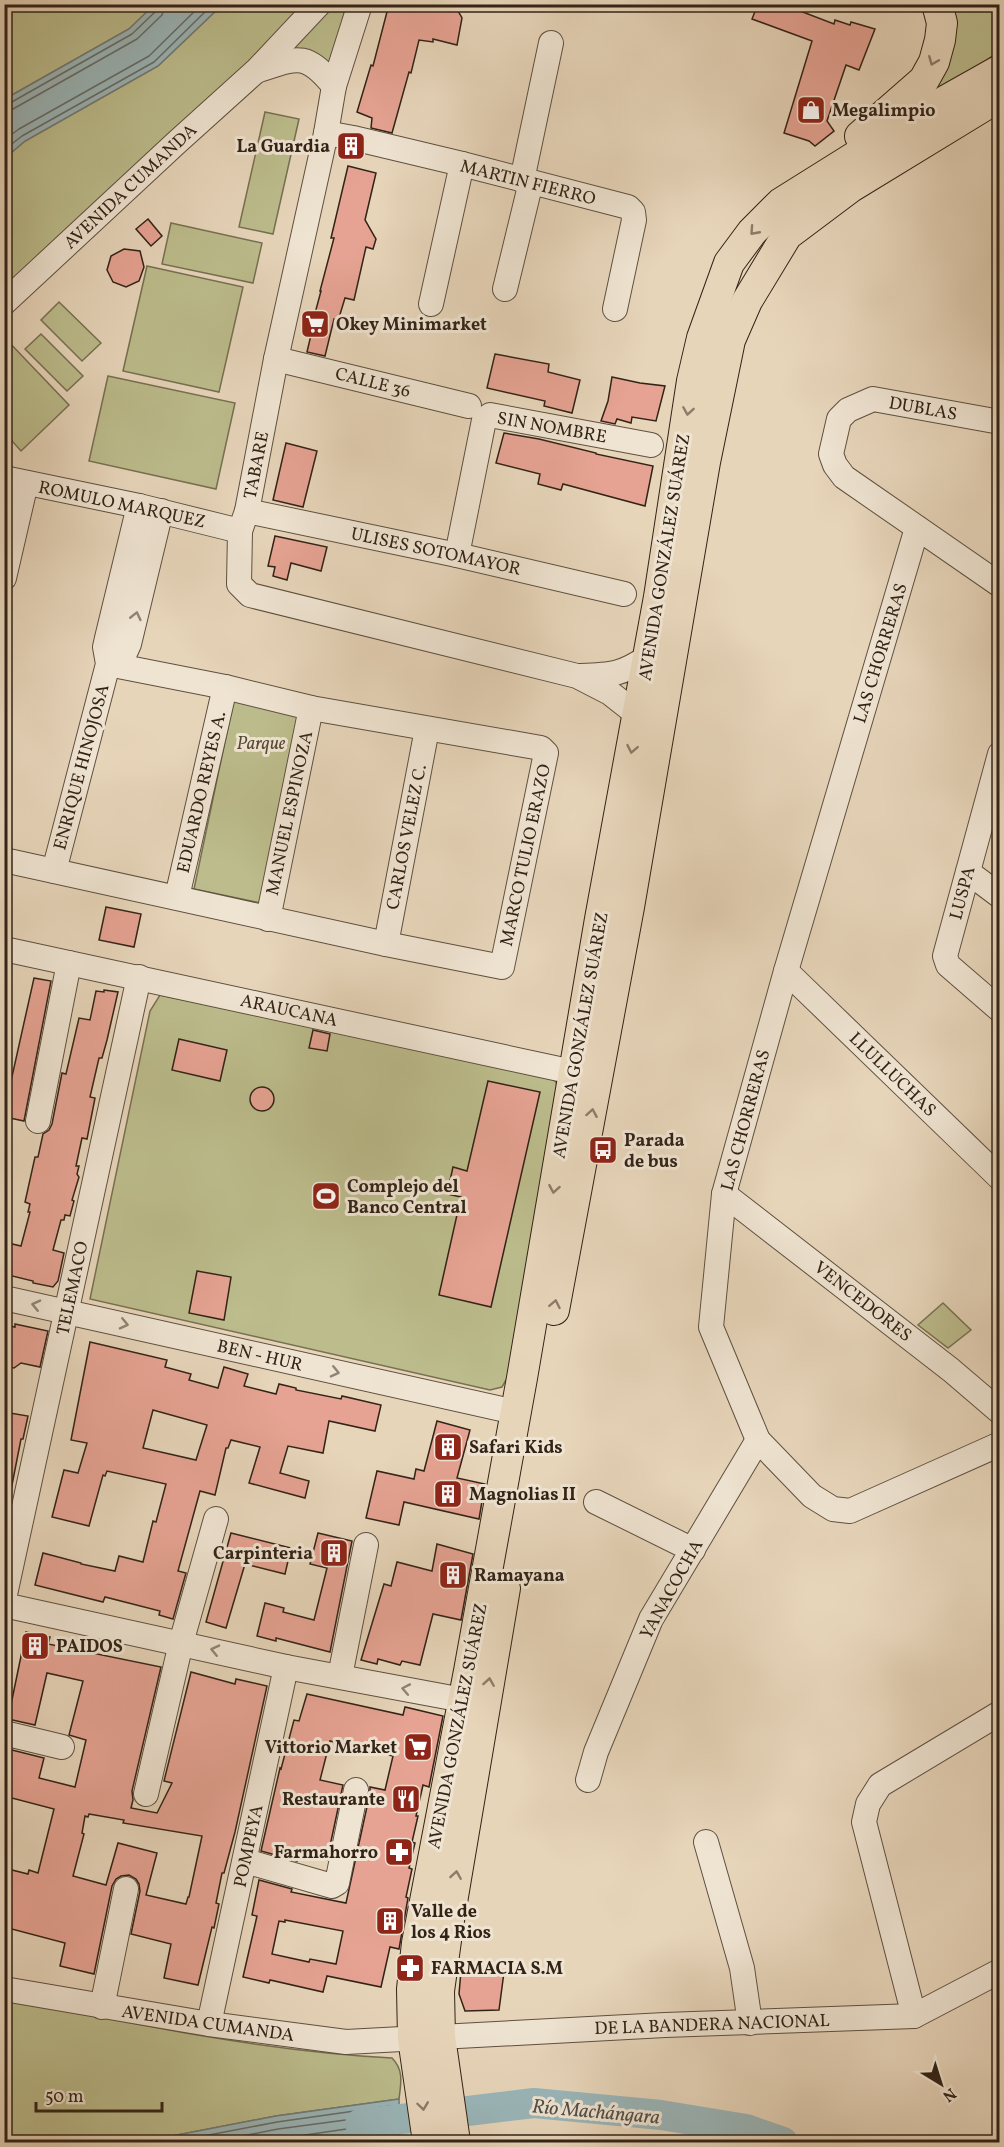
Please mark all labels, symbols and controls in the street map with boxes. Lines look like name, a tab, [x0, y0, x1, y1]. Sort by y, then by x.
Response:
one-way arrow	[928, 55, 940, 66]
shop icon: Megalimpio	[795, 94, 827, 126]
place label: Megalimpio	[832, 99, 936, 124]
street label: AVENIDA CUMANDA	[59, 118, 203, 256]
building icon: La Guardia	[335, 130, 367, 162]
place label: La Guardia	[236, 135, 330, 160]
street label: MARTIN FIERRO	[457, 155, 598, 212]
one-way arrow	[750, 224, 761, 235]
supermarket icon: Okey Minimarket	[299, 308, 331, 340]
place label: Okey Minimarket	[336, 313, 487, 338]
street label: CALLE 36	[332, 362, 413, 405]
street label: DUBLAS	[886, 391, 959, 428]
street label: SIN NOMBRE	[495, 407, 609, 450]
one-way arrow	[682, 407, 694, 416]
street label: TABARE	[239, 429, 276, 501]
street label: AVENIDA GONZÁLEZ SUÁREZ	[634, 432, 697, 683]
street label: ROMULO MARQUEZ	[36, 476, 208, 535]
street label: ULISES SOTOMAYOR	[348, 522, 523, 583]
street label: LAS CHORRERAS	[848, 580, 915, 726]
one-way arrow	[129, 611, 142, 621]
street label: ENRIQUE HINOJOSA	[48, 681, 117, 853]
street label: EDUARDO REYES A.	[172, 709, 233, 876]
street label: MANUEL ESPINOZA	[261, 728, 320, 898]
park label: Parque	[237, 732, 286, 757]
one-way arrow	[626, 744, 639, 754]
street label: CARLOS VELEZ C.	[381, 762, 434, 912]
street label: MARCO TULIO ERAZO	[495, 762, 558, 949]
street label: LUSPA	[944, 864, 983, 923]
street label: AVENIDA GONZÁLEZ SUÁREZ	[547, 910, 615, 1161]
street label: ARAUCANA	[238, 989, 340, 1034]
street label: LLULLUCHAS	[843, 1027, 941, 1123]
street label: LAS CHORRERAS	[716, 1047, 777, 1194]
one-way arrow	[585, 1108, 597, 1117]
place label: Parada de bus	[624, 1129, 685, 1175]
bus stop icon: Parada de bus	[587, 1134, 619, 1166]
place label: Complejo del Banco Central	[347, 1175, 467, 1221]
sports icon: Complejo del Banco Central	[310, 1180, 342, 1212]
one-way arrow	[548, 1184, 561, 1194]
street label: TELEMACO	[51, 1239, 96, 1338]
street label: VENCEDORES	[808, 1256, 916, 1349]
one-way arrow	[31, 1299, 41, 1312]
one-way arrow	[548, 1299, 561, 1309]
one-way arrow	[119, 1317, 129, 1330]
street label: BEN - HUR	[214, 1334, 305, 1378]
one-way arrow	[329, 1364, 339, 1377]
building icon: Safari Kids	[432, 1431, 464, 1463]
place label: Safari Kids	[469, 1436, 563, 1461]
building icon: Magnolias II	[432, 1478, 464, 1510]
place label: Magnolias II	[469, 1483, 576, 1508]
street label: YANACOCHA	[635, 1535, 710, 1644]
building icon: Carpinteria	[318, 1537, 350, 1569]
place label: Carpinteria	[213, 1542, 313, 1567]
building icon: Ramayana	[437, 1559, 469, 1591]
place label: Ramayana	[474, 1564, 565, 1589]
street label: AVENIDA GONZÁLEZ SUÁREZ	[422, 1601, 495, 1851]
building icon: PAIDOS	[19, 1630, 51, 1662]
place label: PAIDOS	[56, 1635, 123, 1660]
one-way arrow	[210, 1645, 220, 1658]
one-way arrow	[482, 1678, 494, 1687]
one-way arrow	[401, 1683, 411, 1696]
supermarket icon: Vittorio Market	[402, 1731, 434, 1763]
place label: Vittorio Market	[264, 1736, 397, 1761]
restaurant icon: Restaurante	[390, 1783, 422, 1815]
place label: Restaurante	[282, 1788, 385, 1813]
street label: POMPEYA	[229, 1802, 270, 1890]
pharmacy icon: Farmahorro	[383, 1836, 415, 1868]
place label: Farmahorro	[274, 1841, 378, 1866]
one-way arrow	[450, 1870, 462, 1879]
place label: Valle de los 4 Rios	[411, 1900, 491, 1946]
building icon: Valle de los 4 Rios	[374, 1905, 406, 1937]
pharmacy icon: FARMACIA S.M	[394, 1952, 426, 1984]
place label: FARMACIA S.M	[431, 1957, 563, 1982]
street label: AVENIDA CUMANDA	[120, 2000, 296, 2049]
street label: DE LA BANDERA NACIONAL	[594, 2009, 830, 2042]
north arrow	[911, 2054, 971, 2114]
scale bar	[36, 2075, 162, 2113]
text: N	[937, 2082, 960, 2107]
text: 50 m	[45, 2085, 84, 2110]
water label: Río Machángara	[531, 2093, 661, 2133]
one-way arrow	[416, 2101, 429, 2111]

